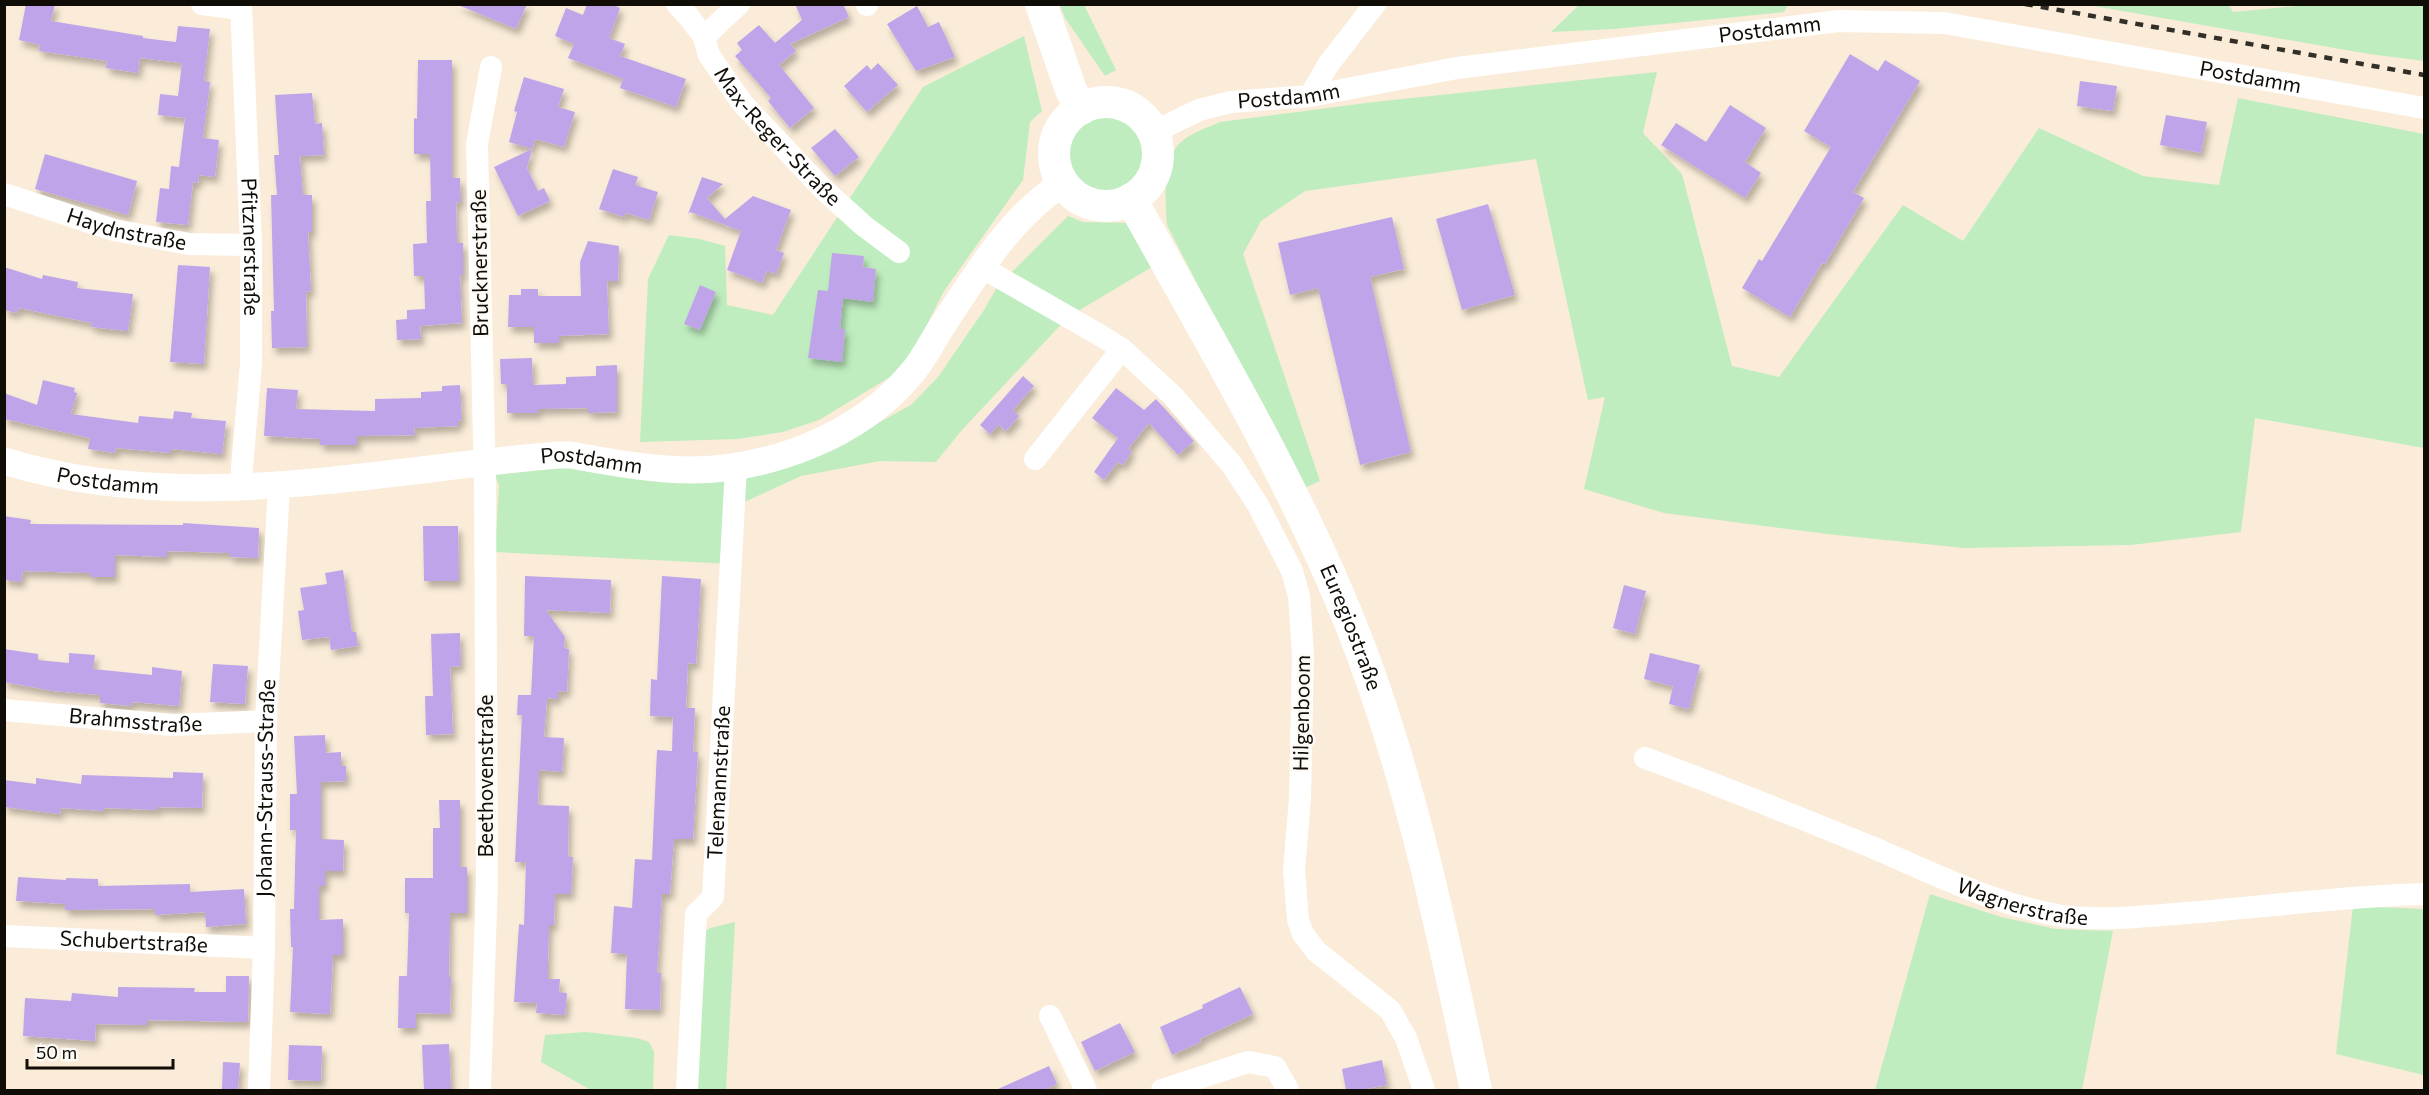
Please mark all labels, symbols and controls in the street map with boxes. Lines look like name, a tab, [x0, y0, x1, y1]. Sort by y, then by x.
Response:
street label: Postdamm	[1717, 9, 1822, 47]
street label: Postdamm	[2198, 54, 2304, 97]
street label: Max-Reger-Straße	[710, 61, 847, 210]
street label: Postdamm	[1236, 77, 1342, 112]
street label: Pfitznerstraße	[237, 177, 265, 316]
street label: Brucknerstraße	[465, 189, 492, 337]
street label: Haydnstraße	[64, 201, 189, 254]
street label: Postdamm	[539, 440, 644, 478]
street label: Postdamm	[55, 461, 160, 498]
street label: Euregiostraße	[1316, 560, 1388, 693]
street label: Hilgenboom	[1287, 654, 1314, 771]
street label: Johann-Strauss-Straße	[250, 678, 279, 897]
street label: Beethovenstraße	[472, 695, 497, 857]
street label: Brahmsstraße	[68, 702, 203, 736]
street label: Telemannstraße	[701, 705, 734, 860]
street label: Wagnerstraße	[1954, 871, 2089, 929]
street label: Schubertstraße	[59, 925, 208, 956]
scale bar	[27, 1032, 172, 1070]
text: 50 m	[36, 1041, 77, 1063]

